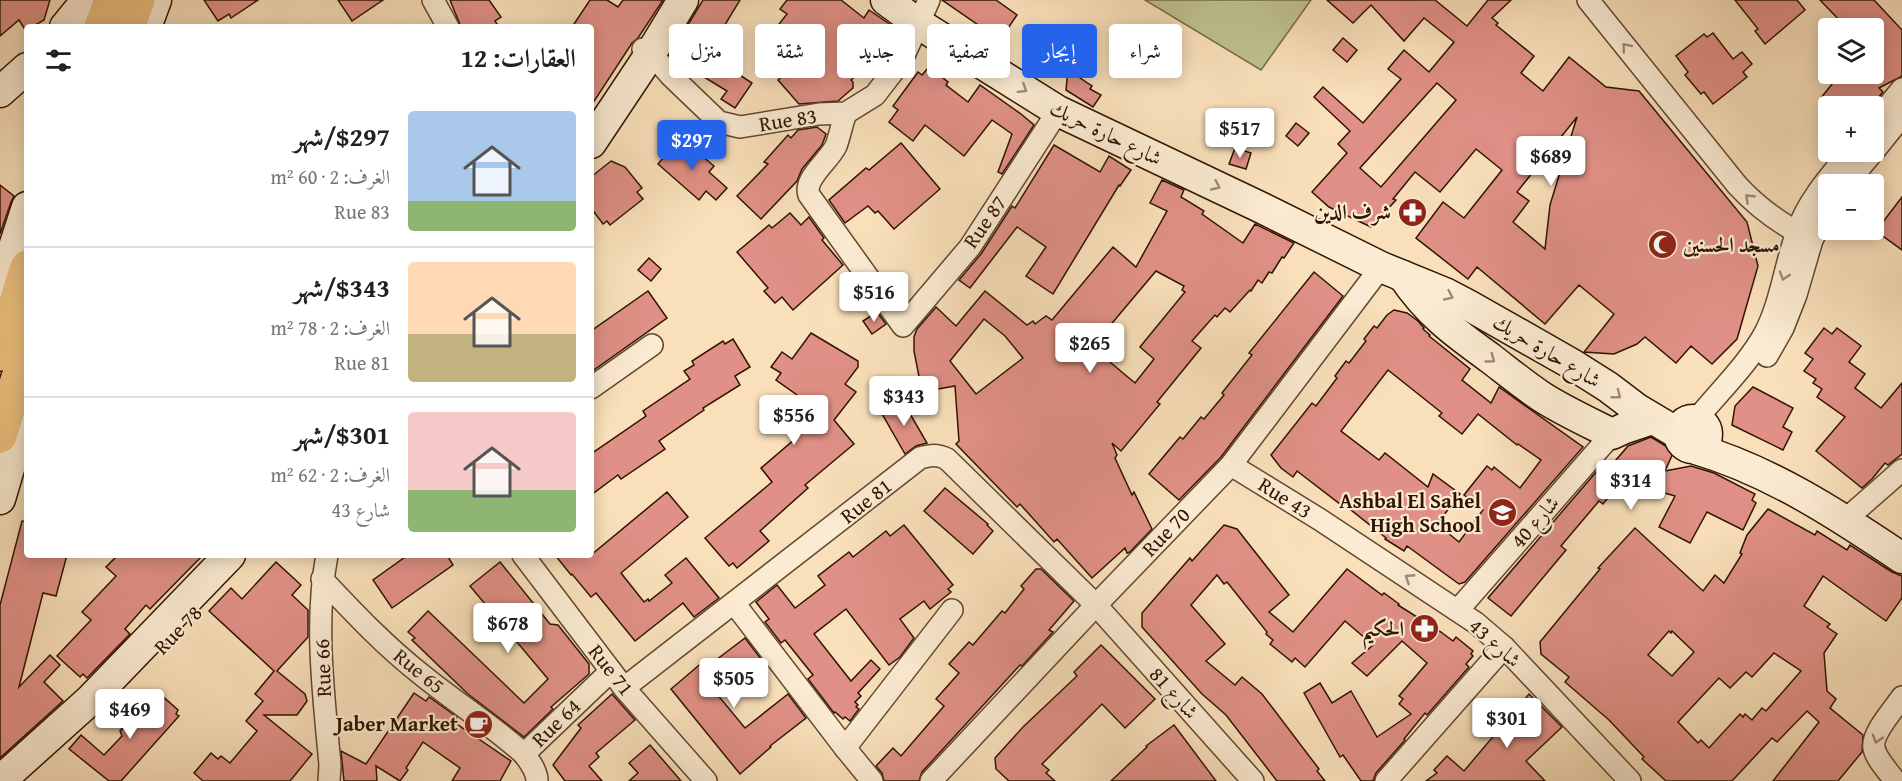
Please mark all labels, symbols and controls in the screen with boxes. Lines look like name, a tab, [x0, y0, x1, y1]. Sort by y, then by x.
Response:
map controls	[1818, 18, 1884, 240]
button: layers	[1818, 18, 1884, 84]
chip: منزل	[669, 24, 743, 78]
chip: شقة	[755, 24, 825, 78]
chip: جديد	[837, 24, 915, 78]
chip: تصفية	[927, 24, 1010, 78]
chip: إيجار	[1022, 24, 1097, 78]
chip: شراء	[1109, 24, 1182, 78]
text: العقارات: 12	[460, 38, 576, 77]
one-way arrow	[1623, 43, 1634, 54]
icon: filters	[42, 44, 75, 77]
one-way arrow	[1017, 82, 1027, 94]
street label: شارع حارة حريك	[1043, 92, 1168, 176]
button: +	[1818, 96, 1884, 162]
street label: Rue 83	[757, 100, 819, 139]
pin: $517	[1204, 108, 1276, 159]
text: $517	[1219, 113, 1261, 142]
text: $297/شهر	[294, 117, 390, 156]
pin: $297	[656, 120, 728, 171]
text: $297	[671, 125, 713, 154]
icon: home	[456, 135, 528, 207]
pin: $689	[1515, 136, 1587, 187]
text: $689	[1530, 141, 1572, 170]
text: الغرف: 2 · 60 m²	[271, 162, 390, 191]
button: −	[1818, 174, 1884, 240]
one-way arrow	[1210, 178, 1221, 190]
street label: Rue 87	[955, 189, 1014, 254]
one-way arrow	[1746, 194, 1756, 205]
place label: شرف الدين	[1314, 196, 1391, 227]
pharmacy icon: شرف الدين	[1396, 196, 1428, 228]
text: Rue 83	[335, 197, 390, 226]
mosque icon: مسجد الحسنين	[1646, 229, 1678, 261]
place label: مسجد الحسنين	[1683, 229, 1780, 260]
text: $343/شهر	[294, 268, 390, 307]
one-way arrow	[1779, 270, 1791, 281]
pin: $516	[838, 272, 910, 323]
text: $516	[853, 277, 895, 306]
icon: home	[456, 286, 528, 358]
one-way arrow	[1443, 288, 1454, 300]
street label: شارع حارة حريك	[1486, 306, 1607, 398]
text: الغرف: 2 · 78 m²	[271, 313, 390, 342]
pin: $265	[1054, 323, 1126, 374]
text: $265	[1069, 328, 1111, 357]
text: Rue 81	[335, 348, 390, 377]
one-way arrow	[1484, 352, 1495, 363]
pin: $343	[868, 376, 940, 427]
text: $343	[883, 381, 925, 410]
one-way arrow	[1610, 387, 1621, 398]
pin: $556	[758, 395, 830, 446]
text: $556	[773, 400, 815, 429]
text: $301/شهر	[294, 415, 390, 454]
icon: home	[456, 436, 528, 508]
text: الغرف: 2 · 62 m²	[271, 460, 390, 489]
pin: $314	[1595, 460, 1667, 511]
text: $314	[1610, 465, 1652, 494]
street label: Rue 43	[1252, 469, 1318, 526]
street label: Rue 81	[833, 470, 898, 531]
place label: Ashbal El Sahel High School	[1339, 485, 1481, 540]
street label: شارع 40	[1503, 488, 1569, 557]
text: شارع 43	[332, 495, 390, 524]
school or university icon: Ashbal El Sahel High School	[1486, 497, 1518, 529]
street label: Rue 70	[1134, 500, 1197, 563]
one-way arrow	[1405, 575, 1416, 586]
street label: Rue 78	[146, 598, 209, 661]
pin: $678	[472, 603, 544, 654]
text: $678	[487, 608, 529, 637]
street label: شارع 43	[1460, 611, 1528, 677]
place label: الحكيم	[1362, 613, 1404, 650]
pharmacy icon: الحكيم	[1409, 613, 1441, 645]
street label: Rue 71	[581, 637, 642, 702]
street label: Rue 66	[306, 638, 339, 698]
street label: Rue 65	[387, 640, 452, 701]
pin: $505	[698, 658, 770, 709]
street label: شارع 81	[1140, 660, 1206, 728]
text: $505	[713, 663, 755, 692]
pin: $469	[94, 689, 166, 740]
street label: Rue 64	[524, 691, 587, 754]
text: $469	[109, 694, 151, 723]
pin: $301	[1471, 698, 1543, 749]
text: $301	[1486, 703, 1528, 732]
place label: Jaber Market	[333, 708, 458, 739]
cafe icon: Jaber Market	[463, 708, 495, 740]
one-way arrow	[1872, 733, 1884, 744]

